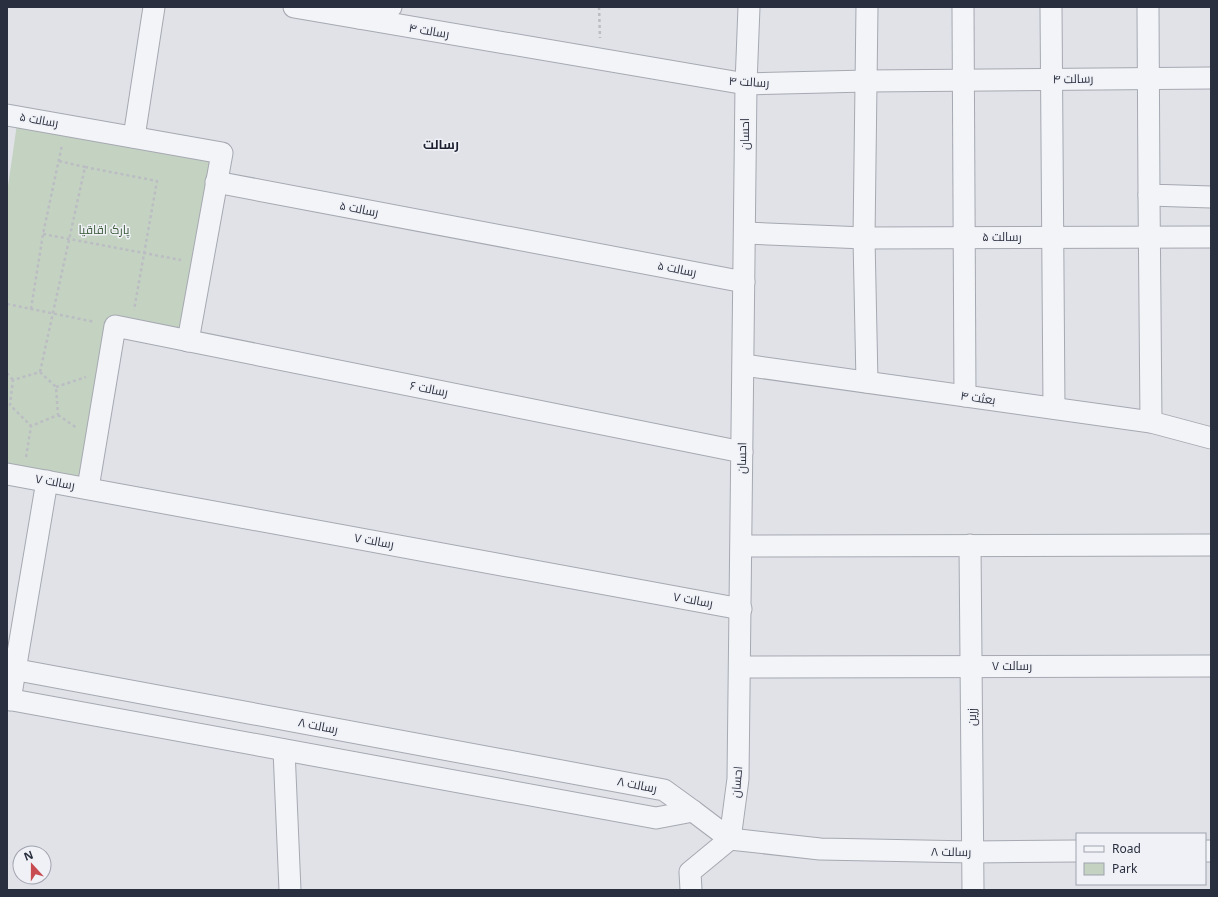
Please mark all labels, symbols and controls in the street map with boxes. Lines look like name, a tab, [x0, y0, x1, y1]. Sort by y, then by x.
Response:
street label: رسالت ۴	[408, 19, 451, 42]
street label: رسالت ۴	[1052, 70, 1094, 87]
street label: رسالت ۴	[728, 72, 770, 91]
street label: رسالت ۵	[18, 108, 60, 131]
street label: احسان	[736, 118, 753, 150]
district label: رسالت	[423, 135, 459, 153]
street label: رسالت ۵	[338, 196, 380, 221]
park label: پارک اقاقیا	[79, 221, 130, 239]
street label: رسالت ۵	[982, 228, 1022, 245]
street label: رسالت ۵	[656, 256, 698, 281]
street label: رسالت ۶	[409, 376, 450, 401]
street label: بعثت ۴	[959, 387, 997, 408]
street label: احسان	[733, 442, 750, 474]
street label: رسالت ۷	[34, 470, 76, 493]
street label: رسالت ۷	[353, 529, 395, 552]
street label: رسالت ۷	[672, 588, 714, 611]
street label: رسالت ۷	[992, 657, 1032, 674]
street label: زرین	[963, 708, 980, 726]
street label: رسالت ۸	[297, 713, 340, 738]
street label: احسان	[727, 765, 746, 799]
street label: رسالت ۸	[616, 772, 659, 797]
legend	[1076, 833, 1206, 885]
text: Road	[1112, 840, 1141, 857]
street label: رسالت ۸	[931, 843, 971, 860]
north arrow	[12, 845, 52, 885]
text: N	[21, 847, 35, 864]
text: Park	[1112, 860, 1138, 877]

